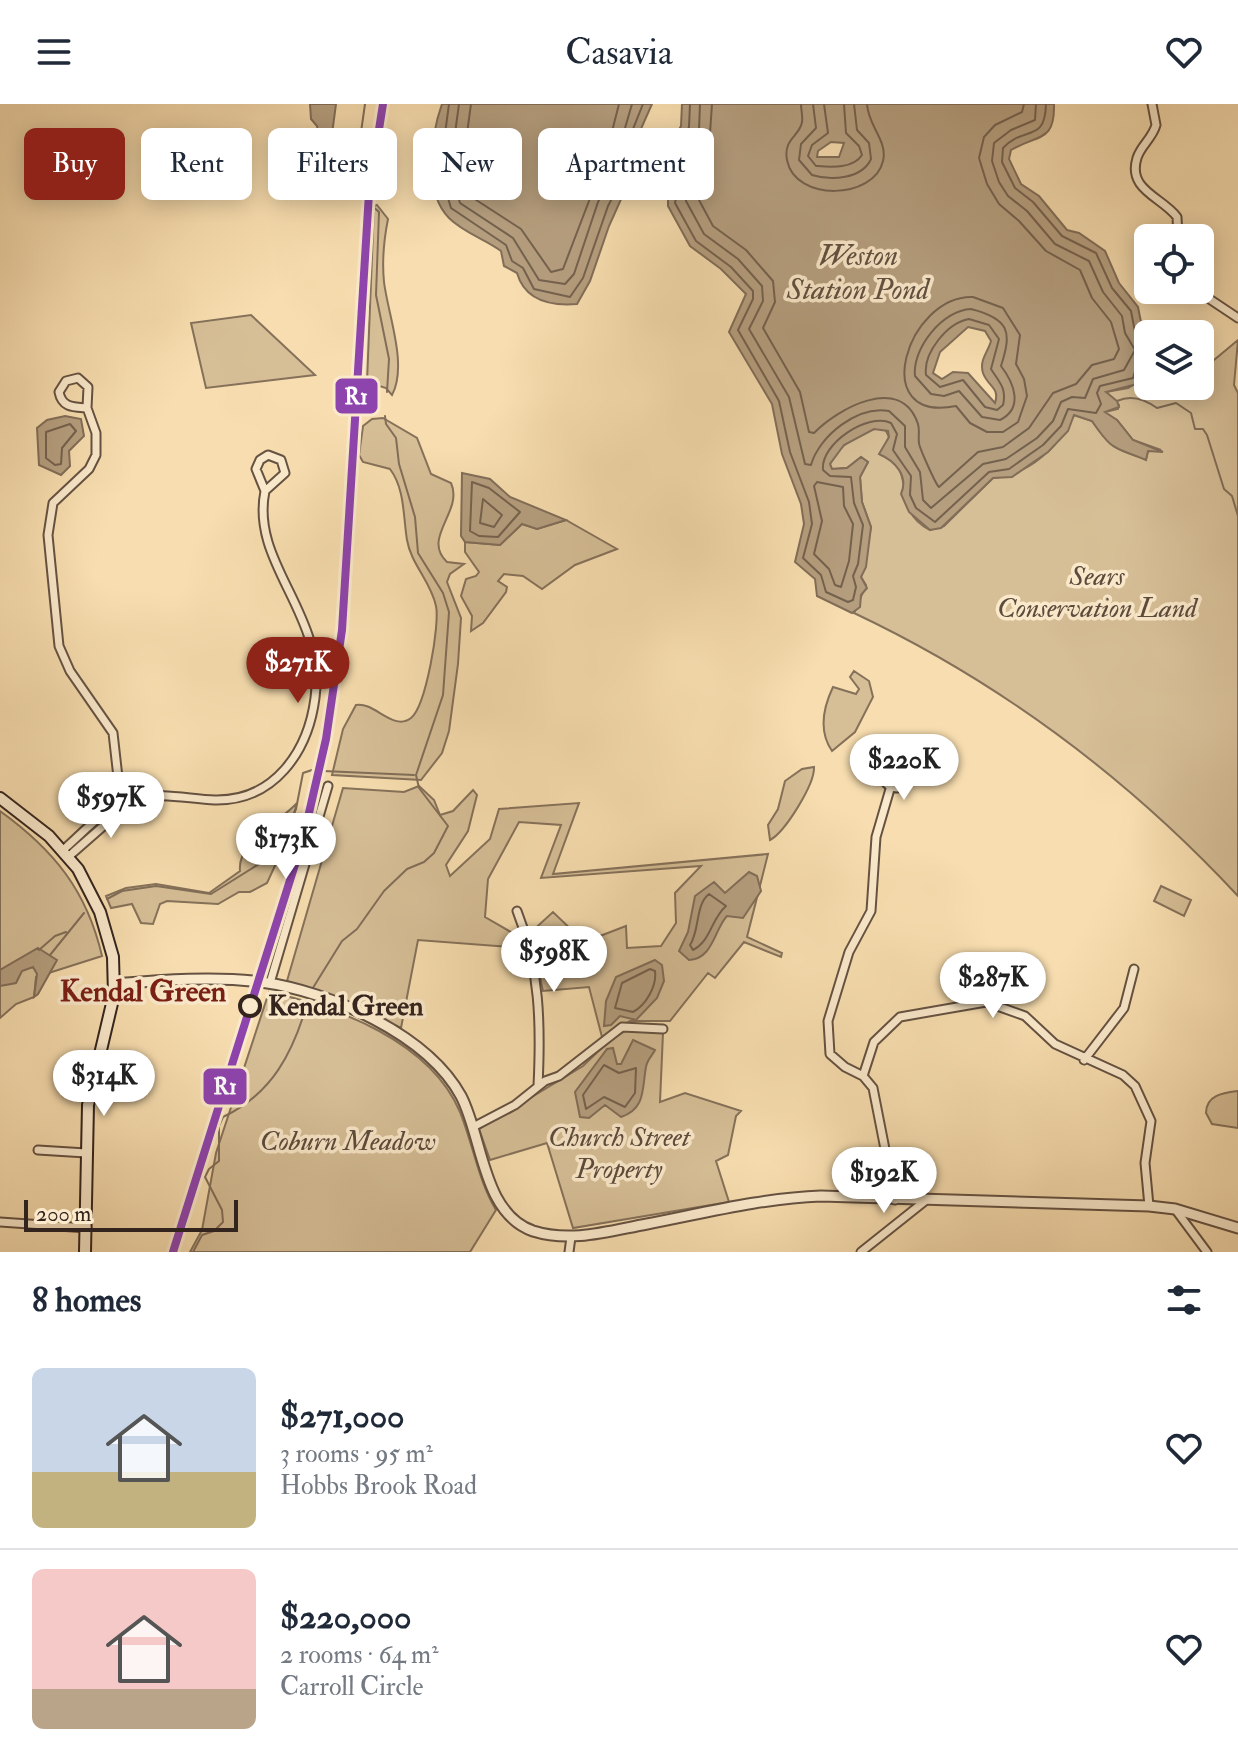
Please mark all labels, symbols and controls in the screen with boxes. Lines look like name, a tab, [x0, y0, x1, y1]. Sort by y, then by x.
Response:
icon: menu	[32, 30, 76, 74]
text: Casavia	[565, 30, 673, 75]
icon: heart	[1162, 30, 1206, 74]
chip: Buy	[24, 128, 125, 200]
chip: Rent	[141, 128, 252, 200]
chip: Filters	[268, 128, 397, 200]
chip: New	[413, 128, 522, 200]
chip: Apartment	[538, 128, 714, 200]
map controls	[1134, 224, 1214, 400]
button: locate	[1134, 224, 1214, 304]
water label: Weston Station Pond	[786, 237, 932, 308]
button: layers	[1134, 320, 1214, 400]
line badge: R1	[334, 377, 379, 415]
text: R1	[344, 383, 368, 411]
park label: Sears Conservation Land	[997, 559, 1199, 626]
pin: $271K	[242, 637, 354, 705]
text: $271K	[264, 647, 332, 679]
pin: $220K	[848, 734, 960, 802]
text: $220K	[868, 744, 940, 776]
pin: $597K	[55, 772, 167, 840]
text: $597K	[76, 782, 146, 814]
pin: $173K	[230, 813, 342, 881]
text: $173K	[254, 823, 318, 855]
pin: $598K	[498, 926, 610, 994]
text: $598K	[519, 936, 589, 968]
pin: $287K	[937, 952, 1049, 1020]
text: $287K	[958, 962, 1028, 994]
district label: Kendal Green	[60, 973, 227, 1010]
place label: Kendal Green	[268, 989, 424, 1024]
marker: Kendal Green	[239, 995, 261, 1017]
pin: $314K	[48, 1050, 160, 1118]
text: $314K	[71, 1060, 137, 1092]
line badge: R1	[202, 1067, 248, 1106]
text: R1	[213, 1073, 237, 1101]
park label: Church Street Property	[548, 1120, 692, 1187]
park label: Coburn Meadow	[260, 1124, 436, 1159]
pin: $192K	[828, 1147, 940, 1215]
text: $192K	[850, 1157, 918, 1189]
scale bar	[24, 1196, 238, 1232]
text: 200 m	[36, 1200, 91, 1228]
icon: filters	[1162, 1278, 1206, 1322]
text: 8 homes	[32, 1279, 141, 1322]
text: $271,000	[280, 1395, 405, 1438]
icon: home	[96, 1400, 192, 1496]
icon: heart	[1162, 1426, 1206, 1470]
text: 3 rooms · 95 m²	[280, 1438, 433, 1470]
text: Hobbs Brook Road	[280, 1470, 477, 1502]
text: $220,000	[280, 1596, 412, 1639]
icon: home	[96, 1601, 192, 1697]
icon: heart	[1162, 1627, 1206, 1671]
text: 2 rooms · 64 m²	[280, 1639, 439, 1671]
text: Carroll Circle	[280, 1671, 423, 1703]

